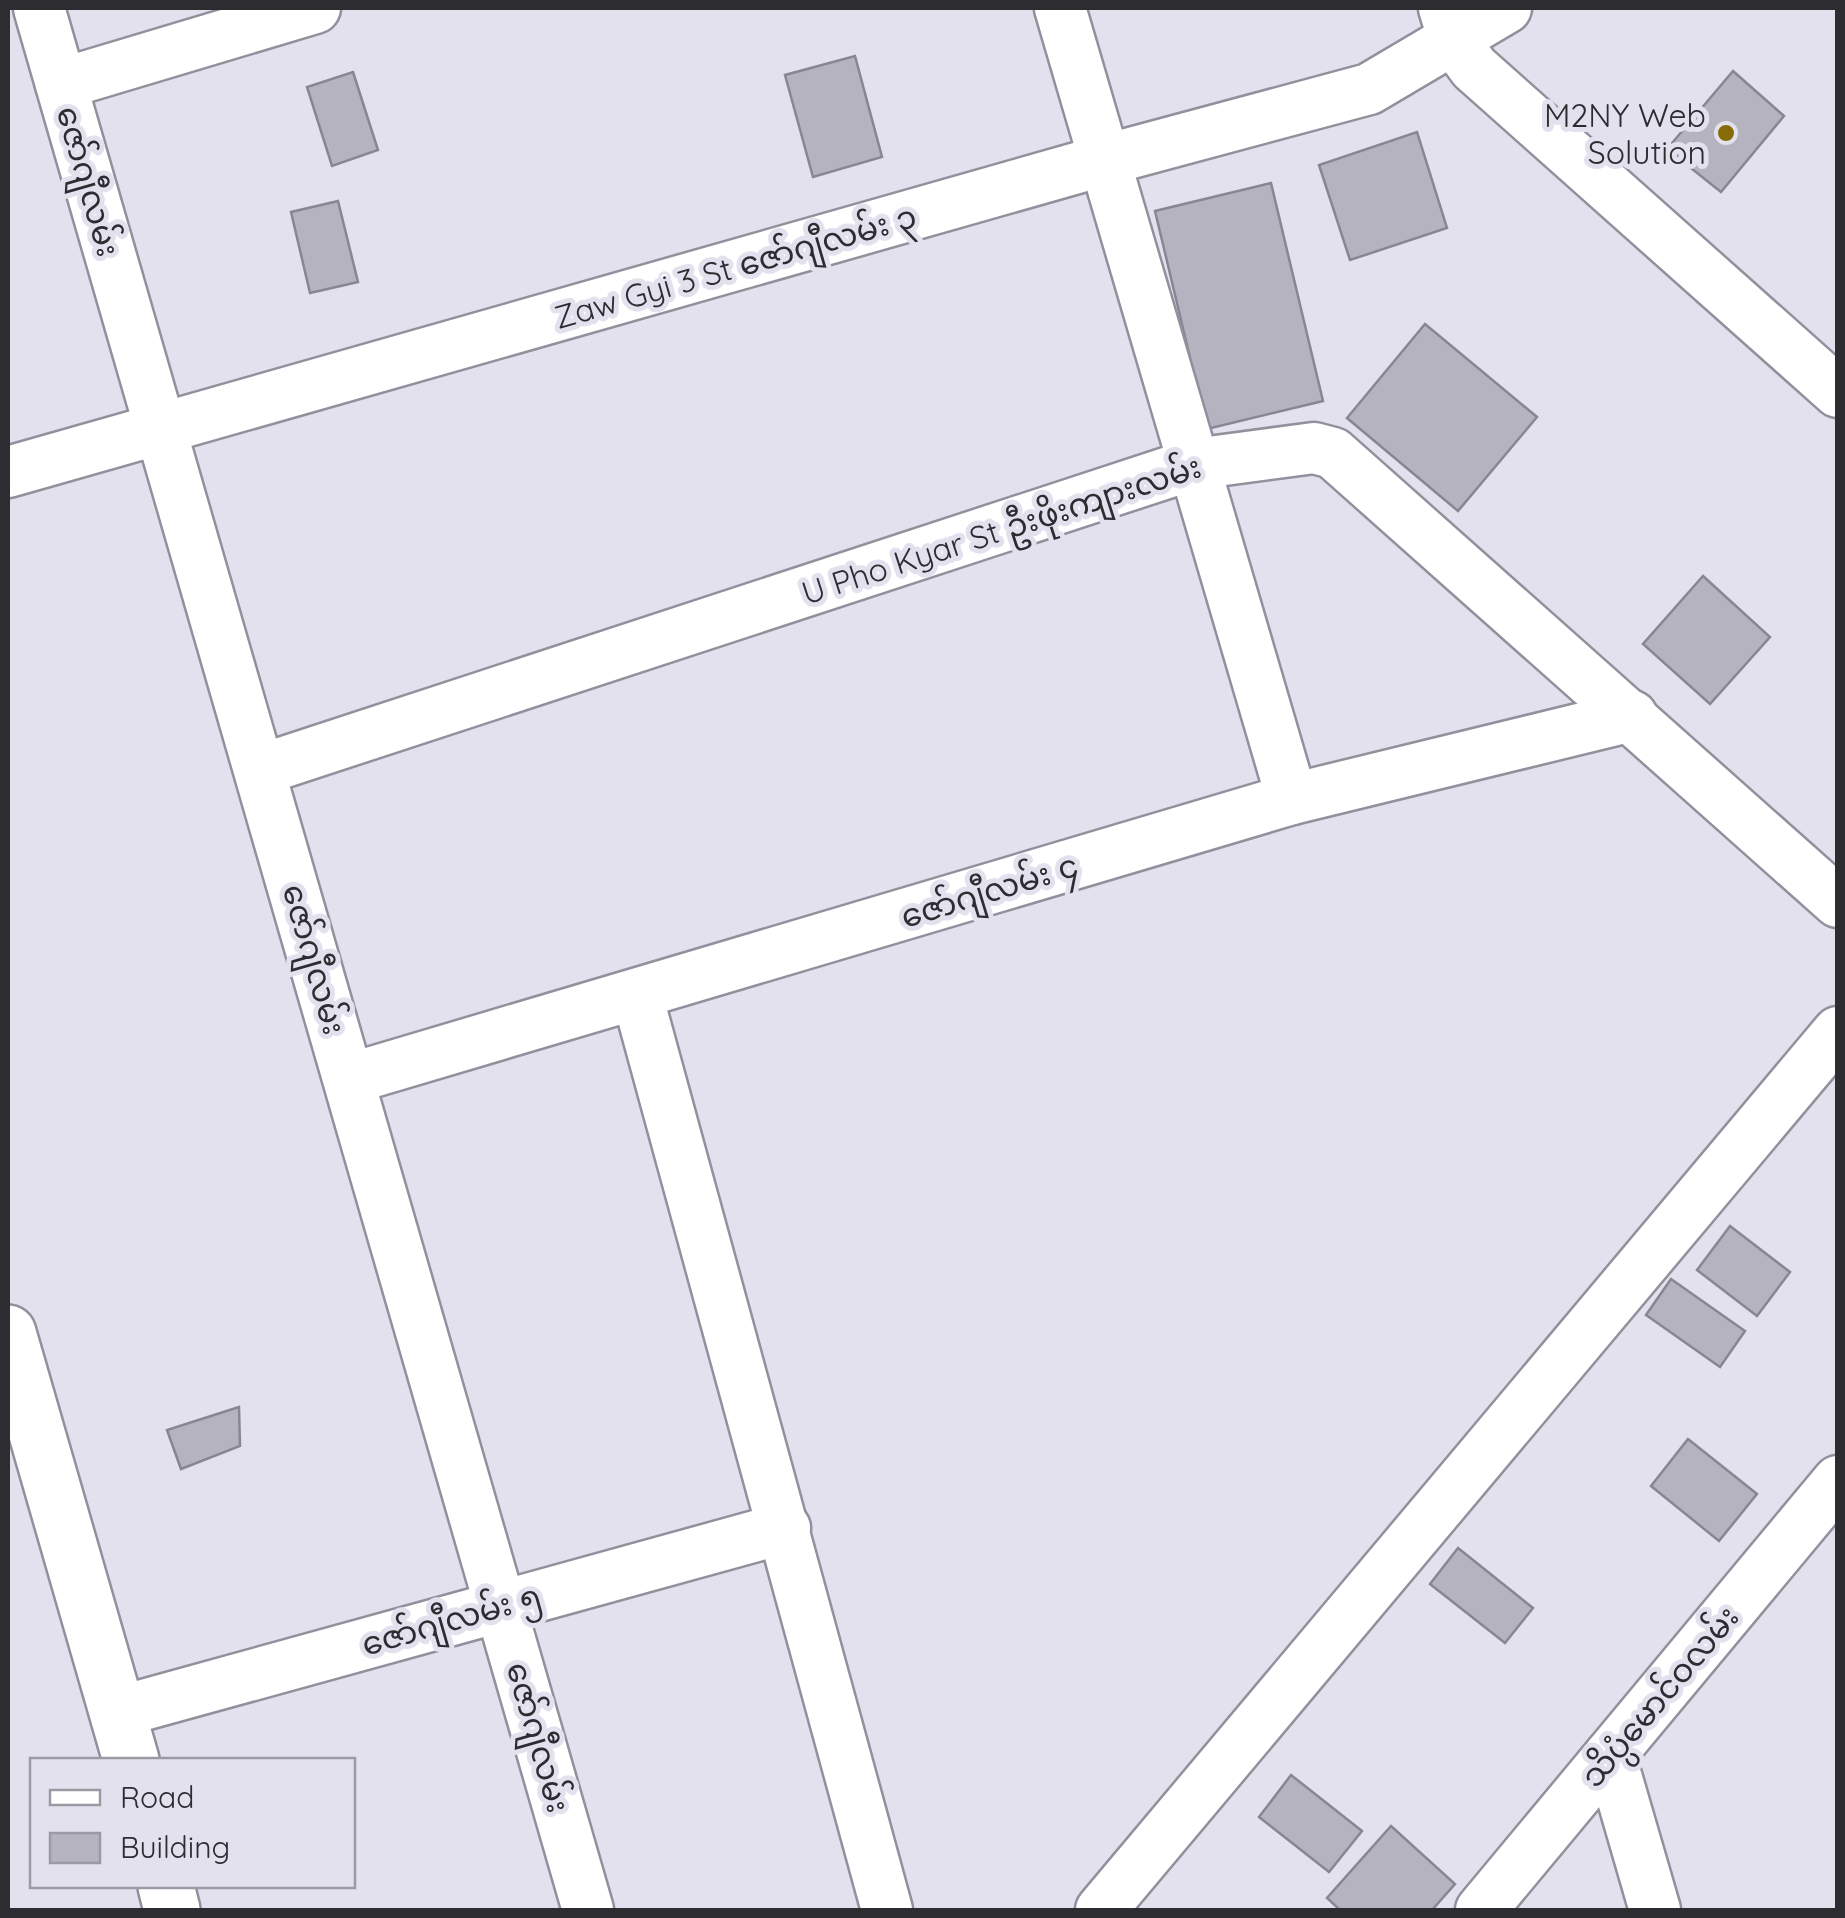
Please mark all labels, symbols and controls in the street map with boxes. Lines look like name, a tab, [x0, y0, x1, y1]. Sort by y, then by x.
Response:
place label: M2NY Web Solution	[1544, 95, 1706, 172]
street label: ဇော်ဂျီလမ်း	[42, 101, 131, 263]
marker: M2NY Web Solution	[1715, 122, 1737, 144]
street label: Zaw Gyi 3 St ဇော်ဂျီလမ်း ၃	[549, 193, 923, 344]
street label: U Pho Kyar St ဦးဖိုးကျားလမ်း	[796, 444, 1208, 619]
street label: ဇော်ဂျီလမ်း ၄	[895, 842, 1084, 943]
street label: ဇော်ဂျီလမ်း	[268, 879, 357, 1041]
street label: ဇော်ဂျီလမ်း ၅	[356, 1572, 547, 1670]
street label: သိပ္ပံမောင်ဝလမ်း	[1570, 1596, 1753, 1800]
street label: ဇော်ဂျီလမ်း	[492, 1657, 581, 1819]
legend	[30, 1758, 355, 1888]
text: Road	[120, 1778, 194, 1816]
text: Building	[120, 1828, 230, 1866]

